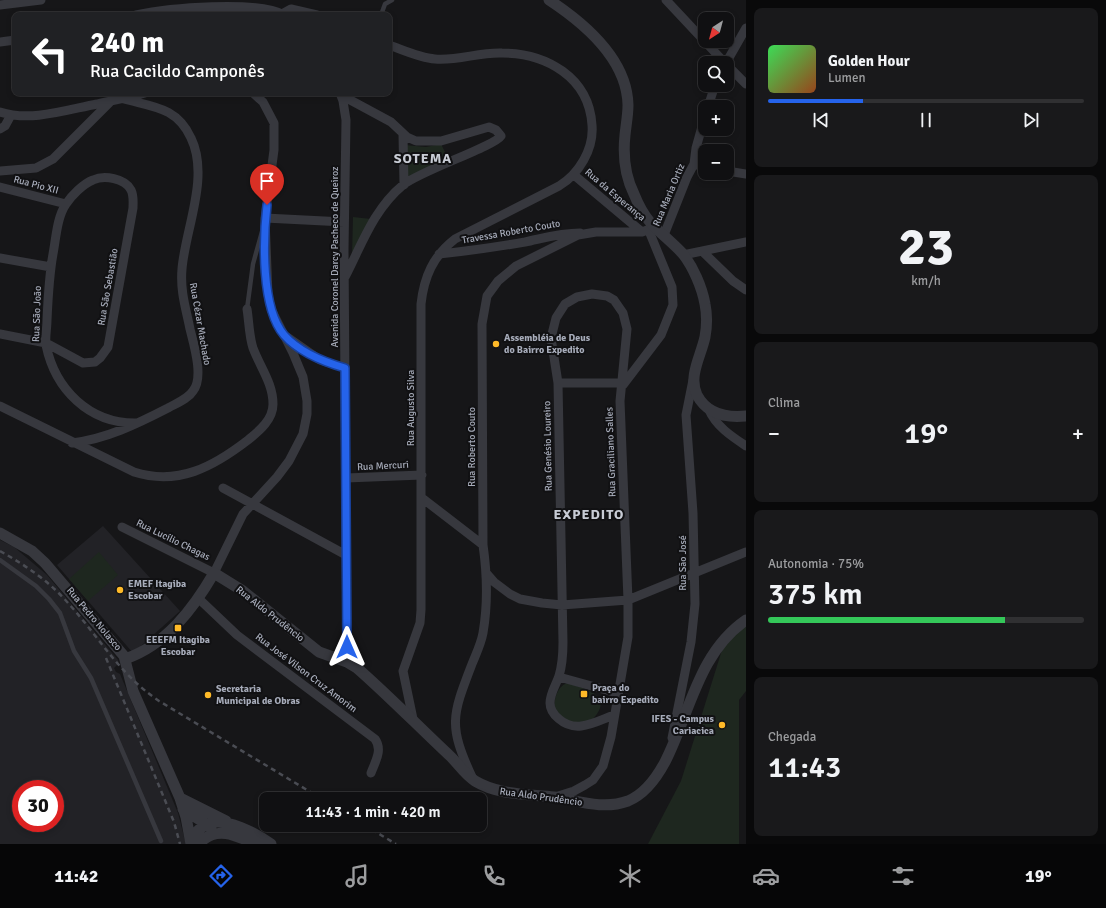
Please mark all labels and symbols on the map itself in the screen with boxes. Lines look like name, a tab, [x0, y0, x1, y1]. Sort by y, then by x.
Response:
north arrow	[698, 12, 734, 48]
district label: SOTEMA	[394, 150, 452, 167]
street label: Rua Maria Ortiz	[650, 161, 688, 228]
pin	[250, 164, 284, 205]
street label: Avenida Coronel Darcy Pacheco de Queiroz	[329, 166, 341, 347]
street label: Rua da Esperança	[582, 166, 648, 224]
street label: Rua Pio XII	[12, 173, 60, 197]
street label: Travessa Roberto Couto	[461, 217, 561, 247]
street label: Rua São Sebastião	[95, 247, 121, 327]
street label: Rua Cézar Machado	[187, 282, 213, 366]
street label: Rua São João	[30, 286, 44, 342]
place label: Assembléia de Deus do Bairro Expedito	[504, 332, 591, 356]
marker: Assembléia de Deus do Bairro Expedito	[491, 339, 501, 349]
street label: Rua Augusto Silva	[405, 370, 417, 446]
street label: Rua Genésio Loureiro	[541, 401, 555, 491]
street label: Rua Graciliano Salles	[603, 406, 619, 497]
street label: Rua Roberto Couto	[466, 407, 478, 487]
street label: Rua Mercuri	[357, 459, 409, 473]
district label: EXPEDITO	[554, 506, 624, 523]
street label: Rua Lucílio Chagas	[134, 517, 212, 563]
street label: Rua São José	[677, 535, 689, 591]
place label: EMEF Itagiba Escobar	[128, 578, 186, 602]
street label: Rua Aldo Prudêncio	[233, 584, 307, 644]
street label: Rua Pedro Nolasco	[64, 585, 124, 653]
marker: EMEF Itagiba Escobar	[115, 585, 125, 595]
marker: EEEFM Itagiba Escobar	[173, 623, 183, 633]
position arrow	[326, 626, 368, 668]
street label: Rua José Vilson Cruz Amorim	[253, 631, 359, 715]
place label: EEEFM Itagiba Escobar	[146, 634, 210, 658]
place label: Praça do bairro Expedito	[592, 682, 659, 706]
place label: Secretaria Municipal de Obras	[216, 683, 301, 707]
marker: Praça do bairro Expedito	[579, 689, 589, 699]
marker: Secretaria Municipal de Obras	[203, 690, 213, 700]
place label: IFES - Campus Cariacica	[651, 713, 715, 737]
marker: IFES - Campus Cariacica	[717, 720, 727, 730]
speed limit sign: 30	[12, 780, 64, 832]
street label: Rua Aldo Prudêncio	[499, 785, 583, 809]

